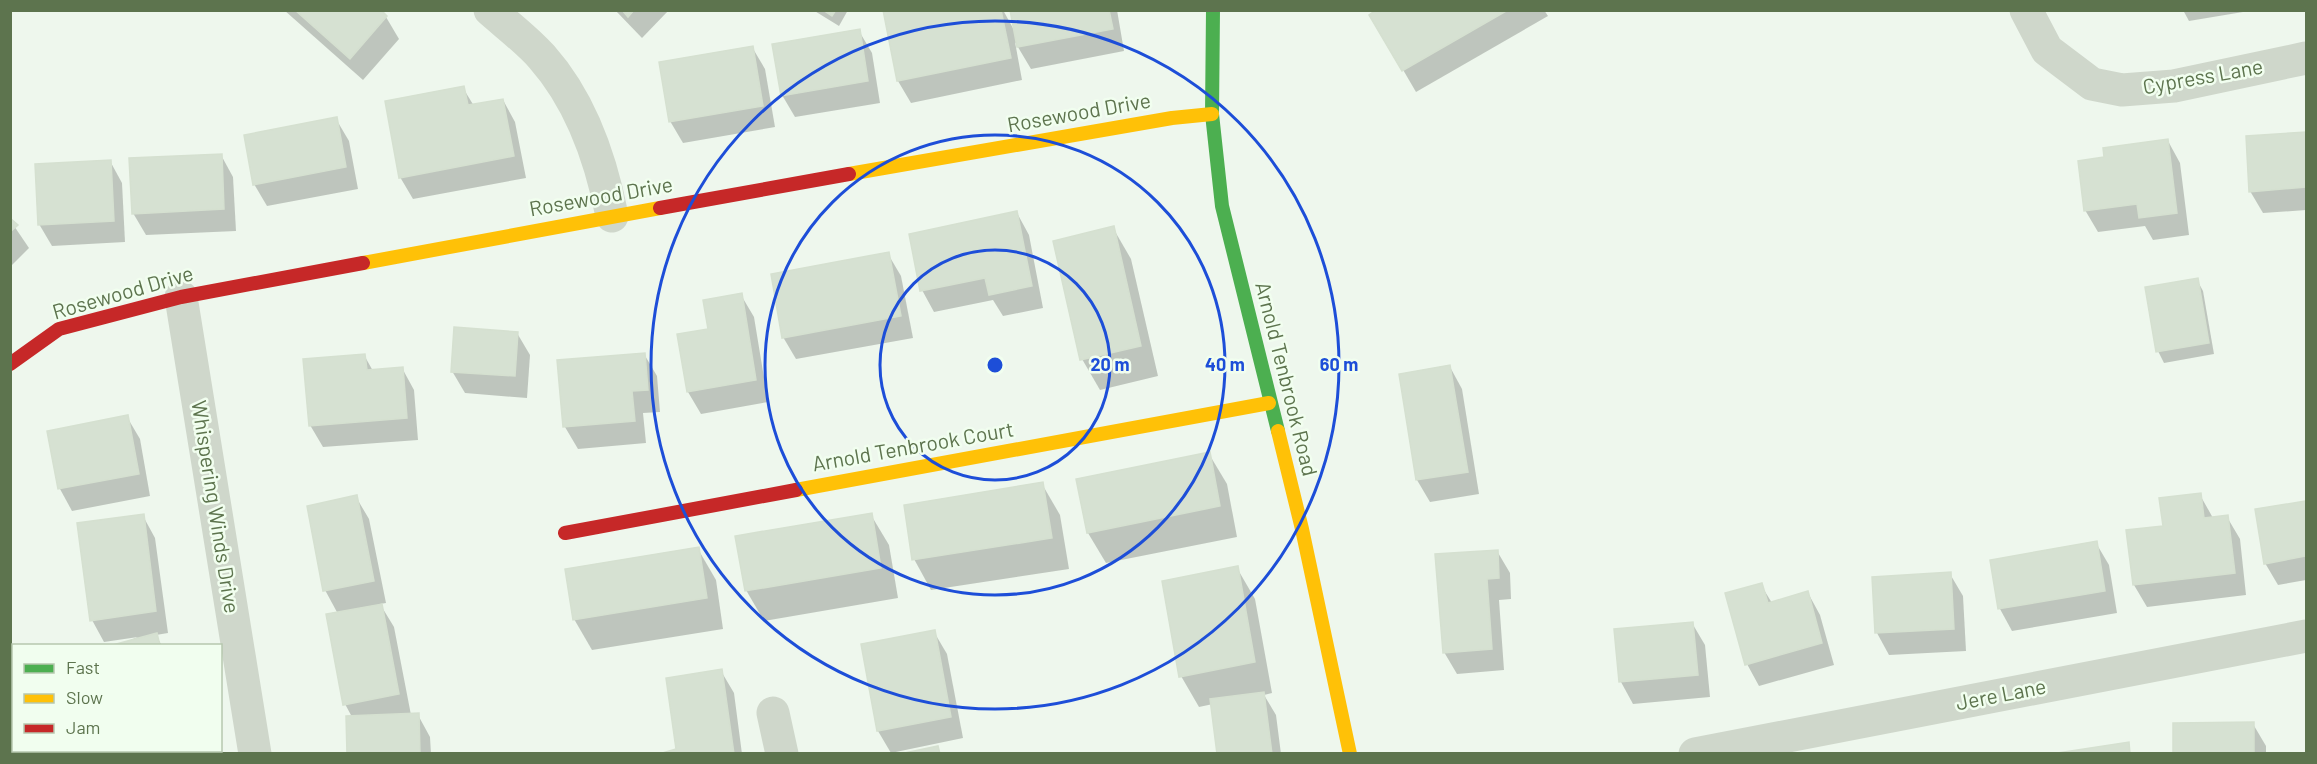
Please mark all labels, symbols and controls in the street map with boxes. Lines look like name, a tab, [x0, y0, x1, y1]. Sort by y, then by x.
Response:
street label: Cypress Lane	[2141, 53, 2265, 98]
street label: Rosewood Drive	[1005, 87, 1153, 136]
street label: Rosewood Drive	[527, 171, 675, 220]
street label: Rosewood Drive	[49, 260, 196, 324]
street label: Arnold Tenbrook Road	[1251, 279, 1324, 478]
text: 20 m	[1091, 353, 1129, 375]
text: 40 m	[1205, 353, 1245, 375]
text: 60 m	[1320, 353, 1358, 375]
centre of rings	[985, 355, 1005, 375]
street label: Whispering Winds Drive	[187, 399, 246, 615]
street label: Arnold Tenbrook Court	[810, 415, 1015, 476]
legend	[12, 644, 222, 752]
text: Fast	[66, 656, 100, 678]
street label: Jere Lane	[1954, 673, 2048, 715]
text: Slow	[66, 686, 103, 708]
text: Jam	[66, 716, 100, 738]

